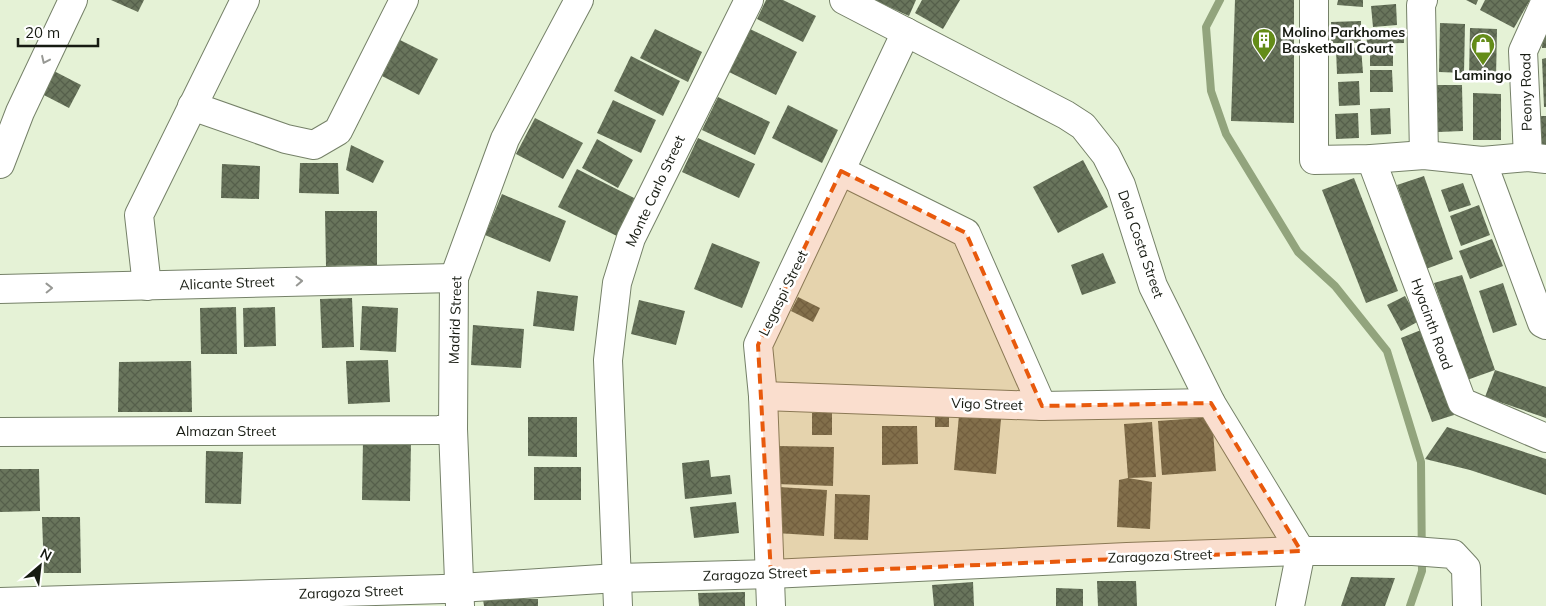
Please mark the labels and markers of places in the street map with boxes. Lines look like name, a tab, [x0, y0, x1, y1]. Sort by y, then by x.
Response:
place label: Molino Parkhomes Basketball Court	[1282, 23, 1405, 57]
building icon: Molino Parkhomes Basketball Court	[1251, 27, 1277, 61]
shop icon: Lamingo	[1470, 32, 1496, 66]
place label: Lamingo	[1454, 66, 1512, 84]

